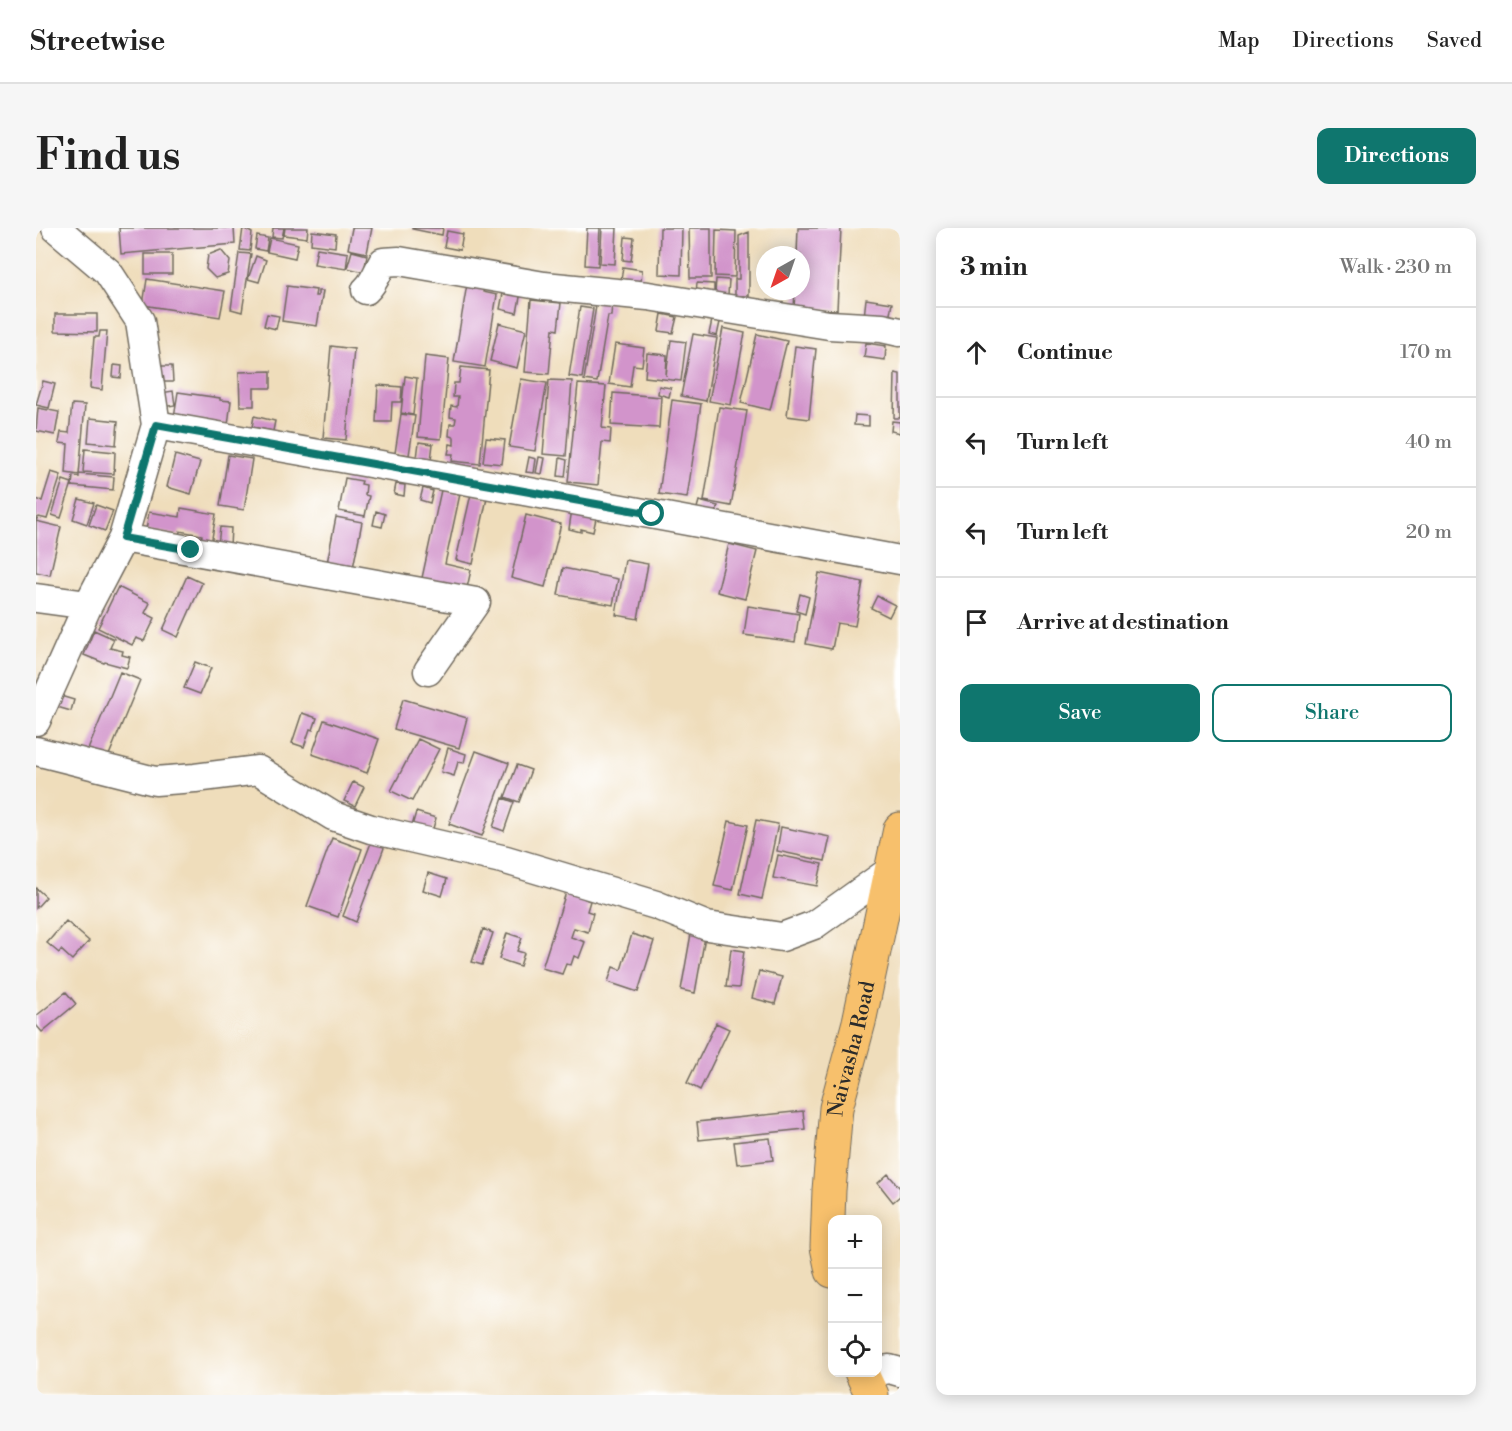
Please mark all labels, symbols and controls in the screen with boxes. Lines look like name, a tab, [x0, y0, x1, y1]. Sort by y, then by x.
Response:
text: Streetwise	[30, 24, 165, 59]
text: Map	[1218, 28, 1260, 54]
text: Directions	[1293, 28, 1394, 54]
text: Saved	[1427, 28, 1482, 54]
button: Directions	[1317, 128, 1476, 184]
text: Find us	[36, 130, 180, 183]
north arrow	[756, 246, 810, 300]
text: 3 min	[960, 251, 1028, 283]
text: Walk · 230 m	[1340, 255, 1452, 280]
icon: ahead	[960, 336, 993, 369]
text: Continue	[1017, 339, 1113, 366]
text: 170 m	[1400, 340, 1452, 365]
icon: left	[960, 426, 993, 459]
text: Turn left	[1017, 429, 1108, 456]
text: 40 m	[1405, 430, 1452, 455]
route start	[638, 500, 664, 526]
icon: left	[960, 516, 993, 549]
text: Turn left	[1017, 519, 1108, 546]
text: 20 m	[1406, 520, 1452, 545]
route end	[177, 536, 203, 562]
icon: arrive	[960, 606, 993, 639]
text: Arrive at destination	[1017, 609, 1229, 636]
button: Save	[960, 684, 1200, 742]
button: Share	[1212, 684, 1452, 742]
street label: Naivasha Road	[823, 979, 881, 1118]
map controls	[828, 1215, 882, 1377]
button: +	[828, 1215, 882, 1269]
button: −	[828, 1269, 882, 1323]
button: locate	[828, 1323, 882, 1377]

